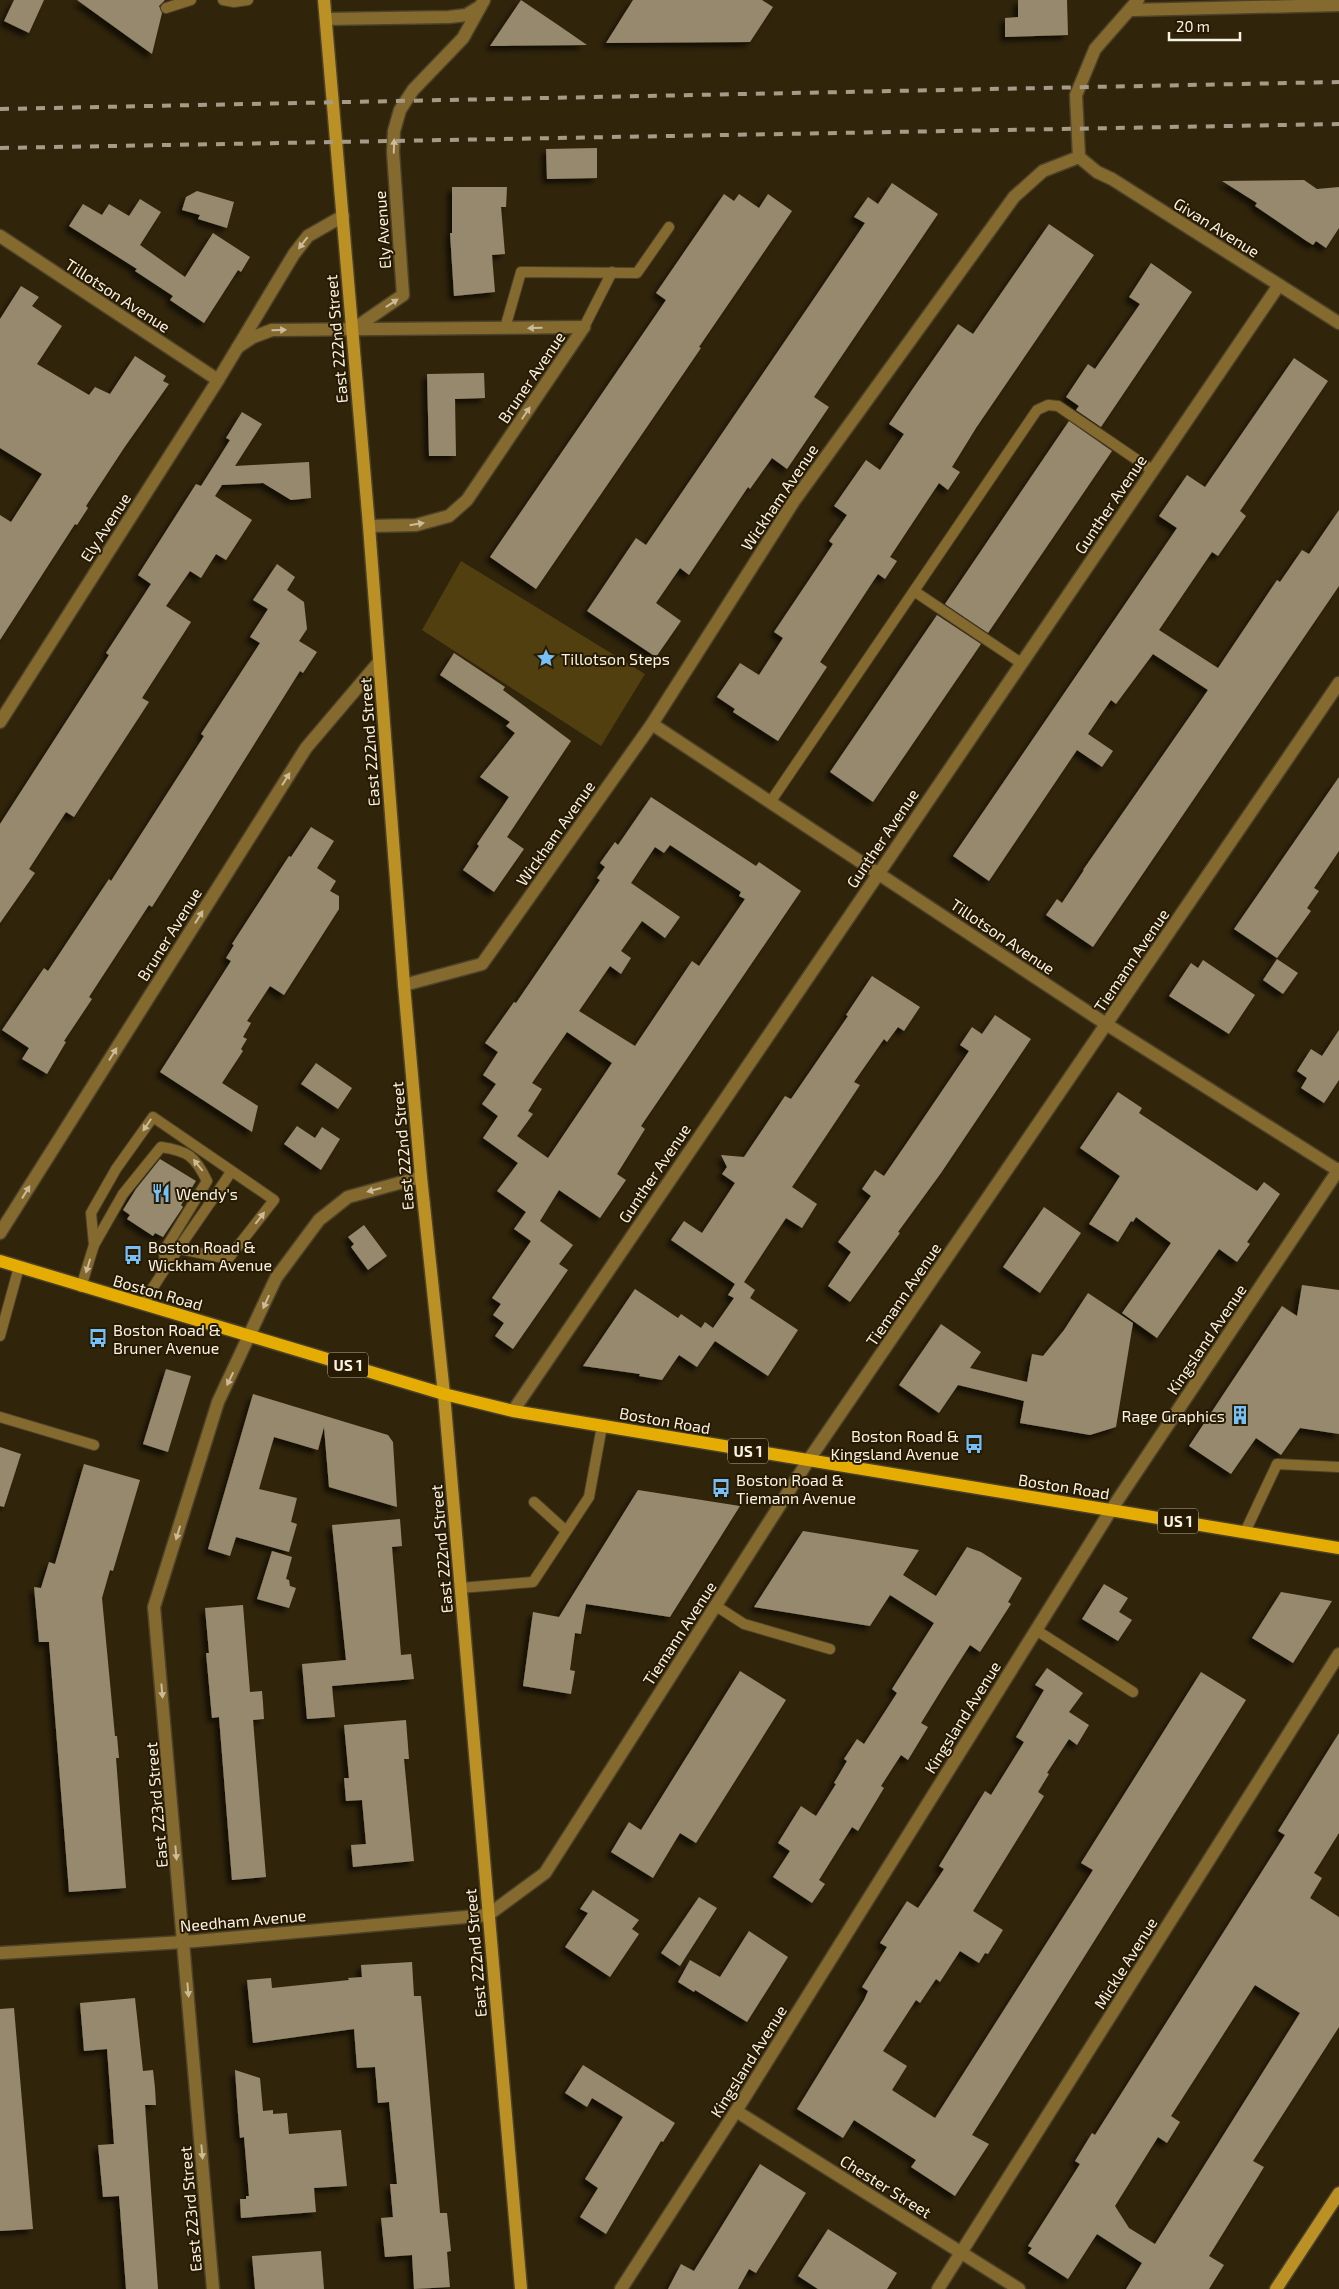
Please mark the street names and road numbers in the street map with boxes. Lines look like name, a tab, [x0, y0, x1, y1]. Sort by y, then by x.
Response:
street label: Ely Avenue	[370, 190, 394, 270]
street label: Givan Avenue	[1171, 193, 1263, 261]
street label: Tillotson Avenue	[62, 254, 174, 336]
street label: East 222nd Street	[321, 274, 351, 404]
street label: Bruner Avenue	[493, 328, 569, 426]
street label: Wickham Avenue	[736, 440, 822, 554]
street label: Gunther Avenue	[1070, 451, 1150, 557]
street label: Ely Avenue	[76, 489, 134, 565]
street label: East 222nd Street	[355, 677, 383, 807]
street label: Wickham Avenue	[512, 777, 598, 889]
street label: Gunther Avenue	[842, 785, 922, 891]
street label: Bruner Avenue	[133, 884, 205, 984]
street label: Tillotson Avenue	[947, 894, 1059, 978]
street label: Tiemann Avenue	[1090, 905, 1172, 1015]
street label: East 222nd Street	[387, 1081, 417, 1211]
street label: Gunther Avenue	[614, 1120, 694, 1226]
street label: Tiemann Avenue	[862, 1239, 944, 1349]
street label: Boston Road	[111, 1270, 205, 1314]
street label: Kingsland Avenue	[1162, 1280, 1250, 1398]
road number: US 1	[328, 1352, 368, 1378]
street label: Boston Road	[618, 1403, 712, 1437]
road number: US 1	[728, 1438, 768, 1464]
street label: Boston Road	[1017, 1469, 1111, 1503]
street label: East 222nd Street	[426, 1484, 456, 1614]
road number: US 1	[1158, 1508, 1198, 1534]
street label: Tiemann Avenue	[638, 1577, 720, 1689]
street label: Kingsland Avenue	[920, 1657, 1004, 1777]
street label: East 223rd Street	[141, 1741, 171, 1869]
street label: East 222nd Street	[460, 1888, 490, 2018]
street label: Needham Avenue	[179, 1905, 307, 1935]
street label: Mickle Avenue	[1089, 1914, 1161, 2012]
street label: Kingsland Avenue	[706, 2001, 790, 2121]
street label: East 223rd Street	[175, 2145, 205, 2273]
street label: Chester Street	[837, 2150, 935, 2222]

